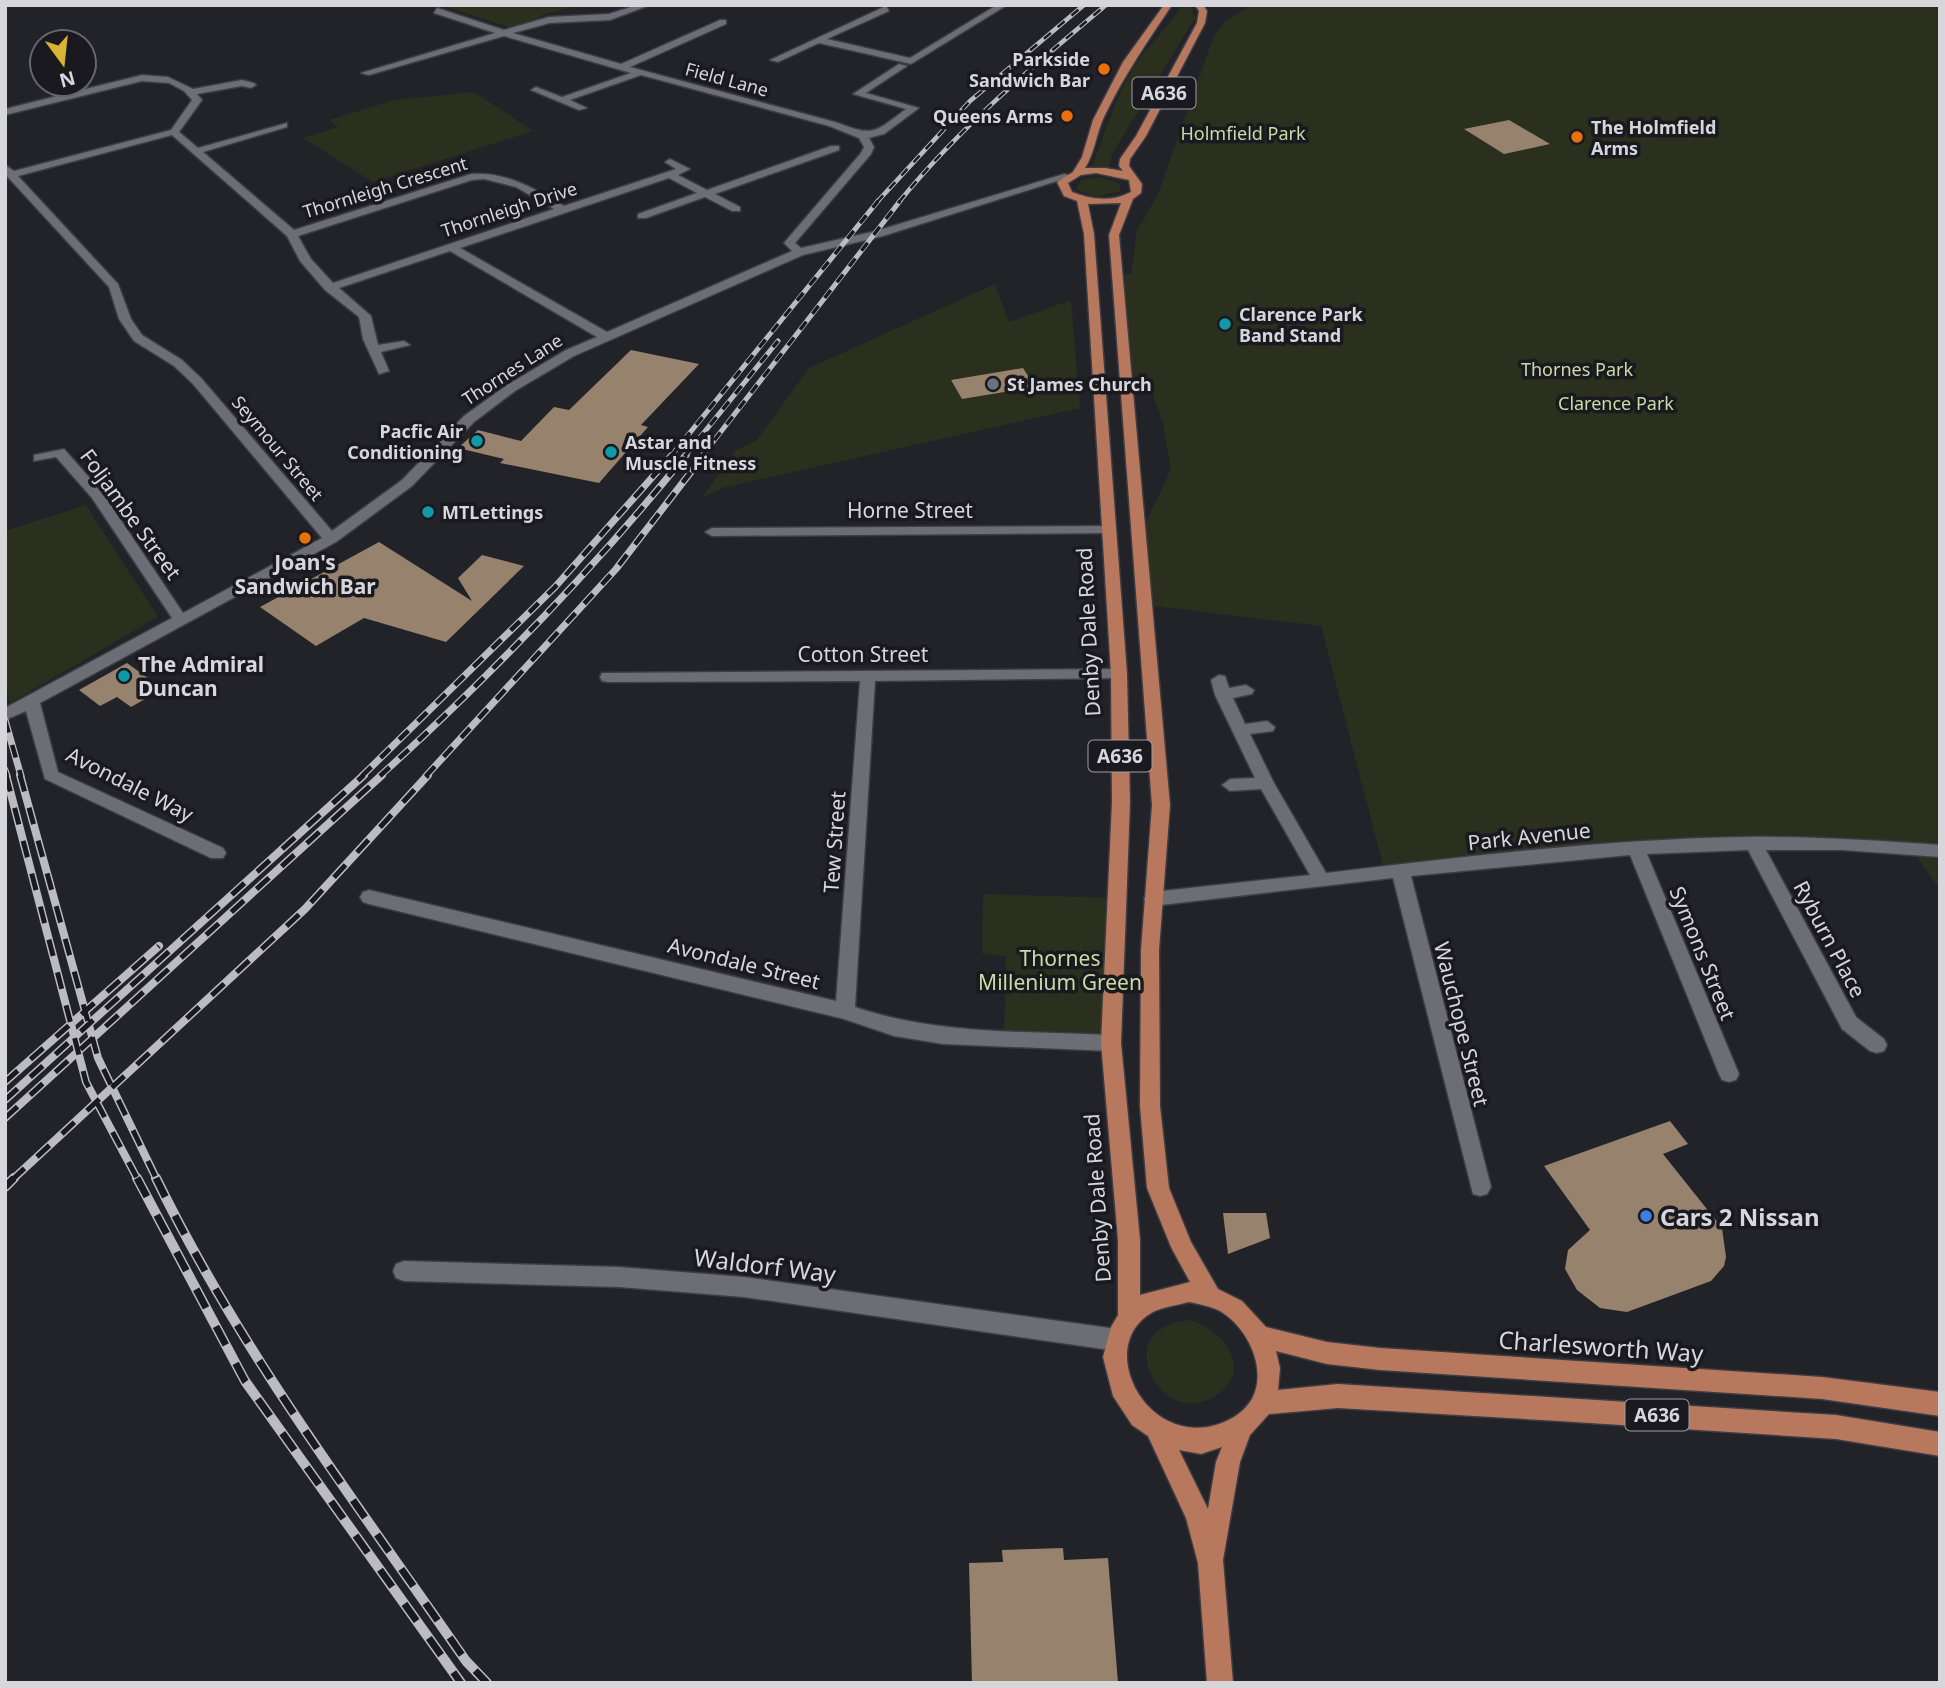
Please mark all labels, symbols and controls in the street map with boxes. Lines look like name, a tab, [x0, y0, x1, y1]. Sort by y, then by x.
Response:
north arrow	[28, 28, 98, 98]
place label: Parkside Sandwich Bar	[969, 47, 1090, 92]
street label: Field Lane	[683, 56, 771, 102]
marker: Parkside Sandwich Bar	[1096, 61, 1112, 77]
text: N	[57, 65, 78, 94]
road number: A636	[1132, 78, 1196, 108]
place label: Queens Arms	[933, 104, 1053, 128]
marker: Queens Arms	[1059, 108, 1075, 124]
place label: The Holmfield Arms	[1591, 115, 1716, 160]
park label: Holmfield Park	[1180, 121, 1306, 145]
marker: The Holmfield Arms	[1569, 129, 1585, 145]
street label: Thornleigh Crescent	[300, 150, 471, 223]
street label: Thornleigh Drive	[438, 176, 580, 242]
place label: Clarence Park Band Stand	[1239, 302, 1364, 347]
marker: Clarence Park Band Stand	[1217, 316, 1233, 332]
street label: Thornes Lane	[457, 328, 567, 410]
park label: Thornes Park	[1521, 357, 1633, 381]
place label: St James Church	[1007, 372, 1152, 396]
marker: St James Church	[985, 376, 1001, 392]
street label: Seymour Street	[227, 390, 329, 506]
park label: Clarence Park	[1558, 391, 1674, 415]
place label: Pacfic Air Conditioning	[347, 419, 463, 464]
place label: Astar and Muscle Fitness	[625, 430, 756, 475]
marker: Pacfic Air Conditioning	[469, 433, 485, 449]
street label: Foljambe Street	[74, 443, 188, 585]
marker: Astar and Muscle Fitness	[603, 444, 619, 460]
street label: Horne Street	[847, 496, 973, 524]
place label: MTLettings	[442, 500, 543, 524]
marker: MTLettings	[420, 504, 436, 520]
marker: Joan's Sandwich Bar	[297, 530, 313, 546]
street label: Denby Dale Road	[1070, 547, 1106, 717]
place label: Joan's Sandwich Bar	[234, 548, 376, 600]
street label: Cotton Street	[798, 640, 929, 668]
place label: The Admiral Duncan	[138, 650, 264, 702]
marker: The Admiral Duncan	[116, 668, 132, 684]
street label: Avondale Way	[62, 740, 198, 828]
road number: A636	[1088, 740, 1152, 772]
street label: Tew Street	[816, 790, 852, 894]
street label: Park Avenue	[1466, 816, 1592, 856]
street label: Ryburn Place	[1787, 876, 1873, 1002]
street label: Symons Street	[1663, 882, 1743, 1024]
street label: Avondale Street	[665, 931, 823, 996]
street label: Wauchope Street	[1428, 939, 1496, 1110]
park label: Thornes Millenium Green	[978, 944, 1142, 996]
street label: Denby Dale Road	[1077, 1113, 1117, 1283]
place label: Cars 2 Nissan	[1660, 1200, 1820, 1233]
marker: Cars 2 Nissan	[1638, 1208, 1654, 1224]
street label: Waldorf Way	[692, 1240, 839, 1290]
street label: Charlesworth Way	[1498, 1322, 1705, 1370]
road number: A636	[1626, 1400, 1688, 1430]

